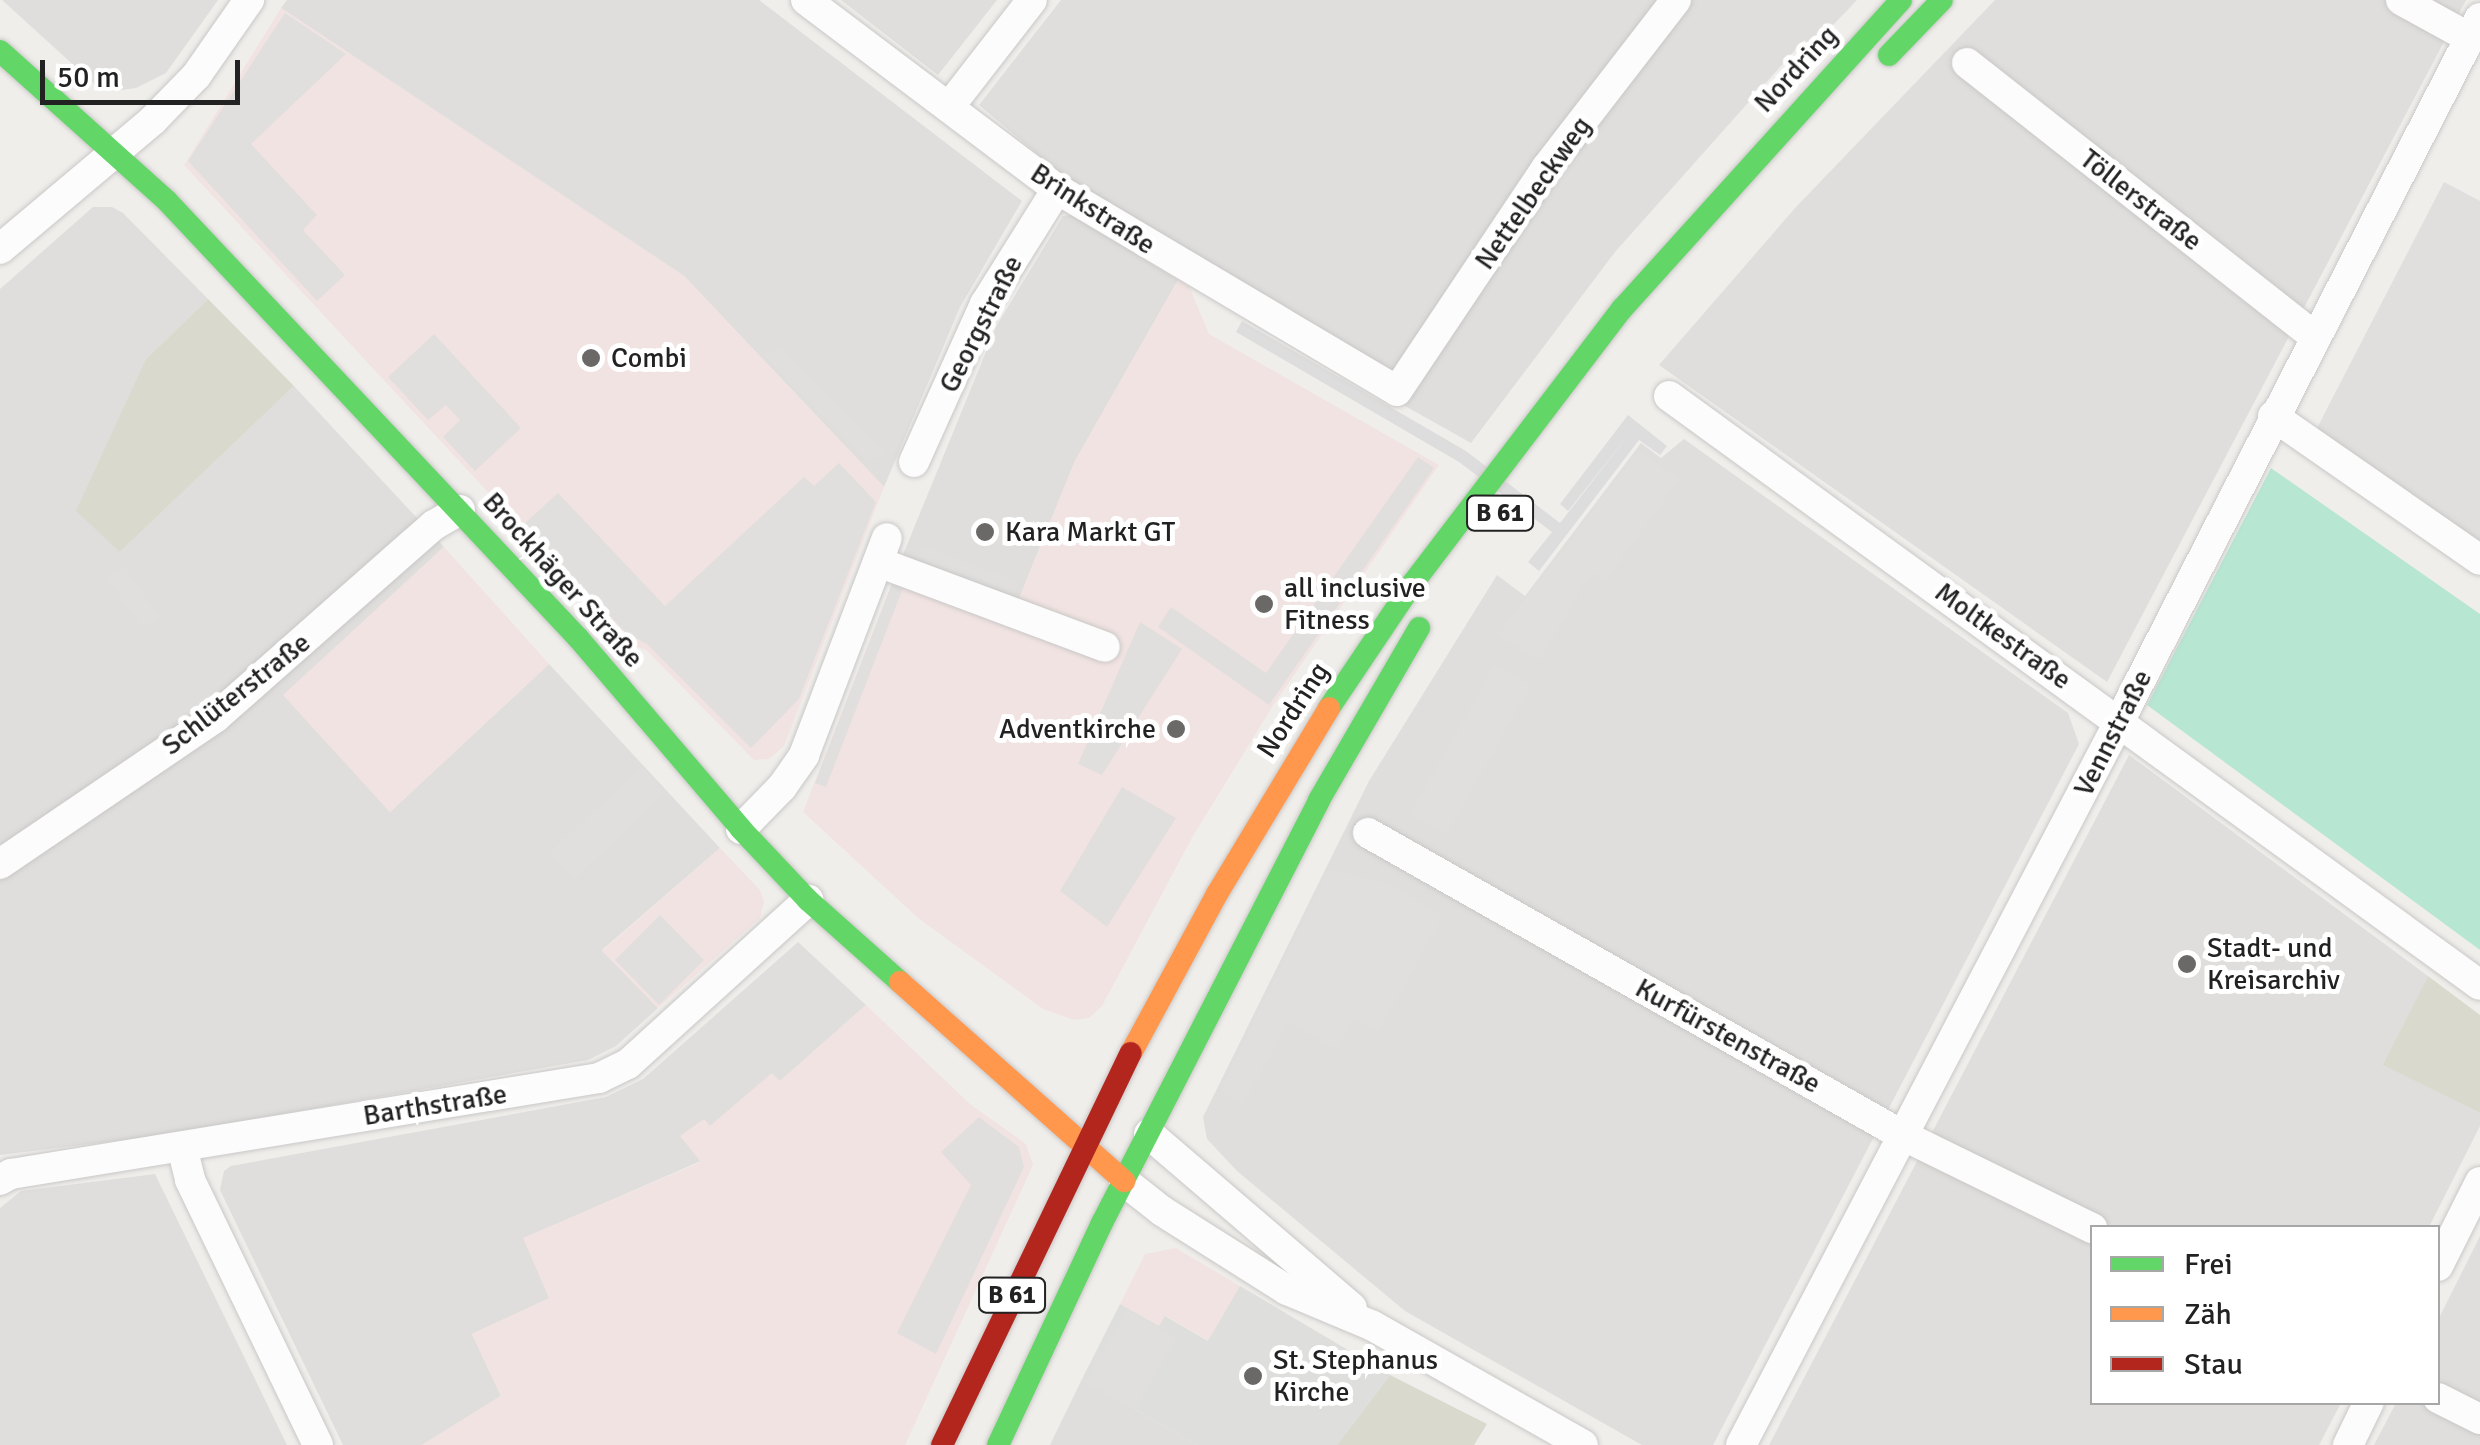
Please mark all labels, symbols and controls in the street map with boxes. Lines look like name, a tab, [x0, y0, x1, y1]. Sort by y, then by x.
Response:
street label: Nordring	[1747, 18, 1845, 120]
scale bar	[45, 40, 245, 102]
text: 50 m	[57, 59, 120, 96]
street label: Nettelbeckweg	[1468, 110, 1598, 276]
street label: Töllerstraße	[2073, 142, 2209, 258]
street label: Brinkstraße	[1024, 156, 1162, 262]
street label: Georgstraße	[932, 250, 1030, 398]
place label: Combi	[611, 341, 687, 375]
marker: Combi	[580, 347, 602, 369]
street label: Brockhäger Straße	[476, 486, 650, 674]
road number: B 61	[1465, 493, 1535, 533]
place label: Kara Markt GT	[1005, 515, 1175, 549]
marker: Kara Markt GT	[974, 521, 996, 543]
place label: all inclusive Fitness	[1284, 571, 1426, 637]
street label: Moltkestraße	[1928, 575, 2078, 697]
marker: all inclusive Fitness	[1253, 593, 1275, 615]
street label: Schlüterstraße	[155, 626, 317, 762]
street label: Nordring	[1250, 656, 1336, 764]
street label: Vennstraße	[2067, 664, 2159, 802]
place label: Adventkirche	[999, 712, 1156, 746]
marker: Adventkirche	[1165, 718, 1187, 740]
place label: Stadt- und Kreisarchiv	[2207, 931, 2340, 997]
marker: Stadt- und Kreisarchiv	[2176, 953, 2198, 975]
street label: Kurfürstenstraße	[1629, 971, 1827, 1101]
street label: Barthstraße	[361, 1077, 509, 1133]
legend	[2090, 1225, 2440, 1405]
text: Frei	[2184, 1246, 2233, 1283]
road number: B 61	[977, 1275, 1047, 1315]
text: Zäh	[2184, 1296, 2232, 1333]
place label: St. Stephanus Kirche	[1273, 1343, 1438, 1409]
text: Stau	[2184, 1346, 2243, 1383]
marker: St. Stephanus Kirche	[1242, 1365, 1264, 1387]

